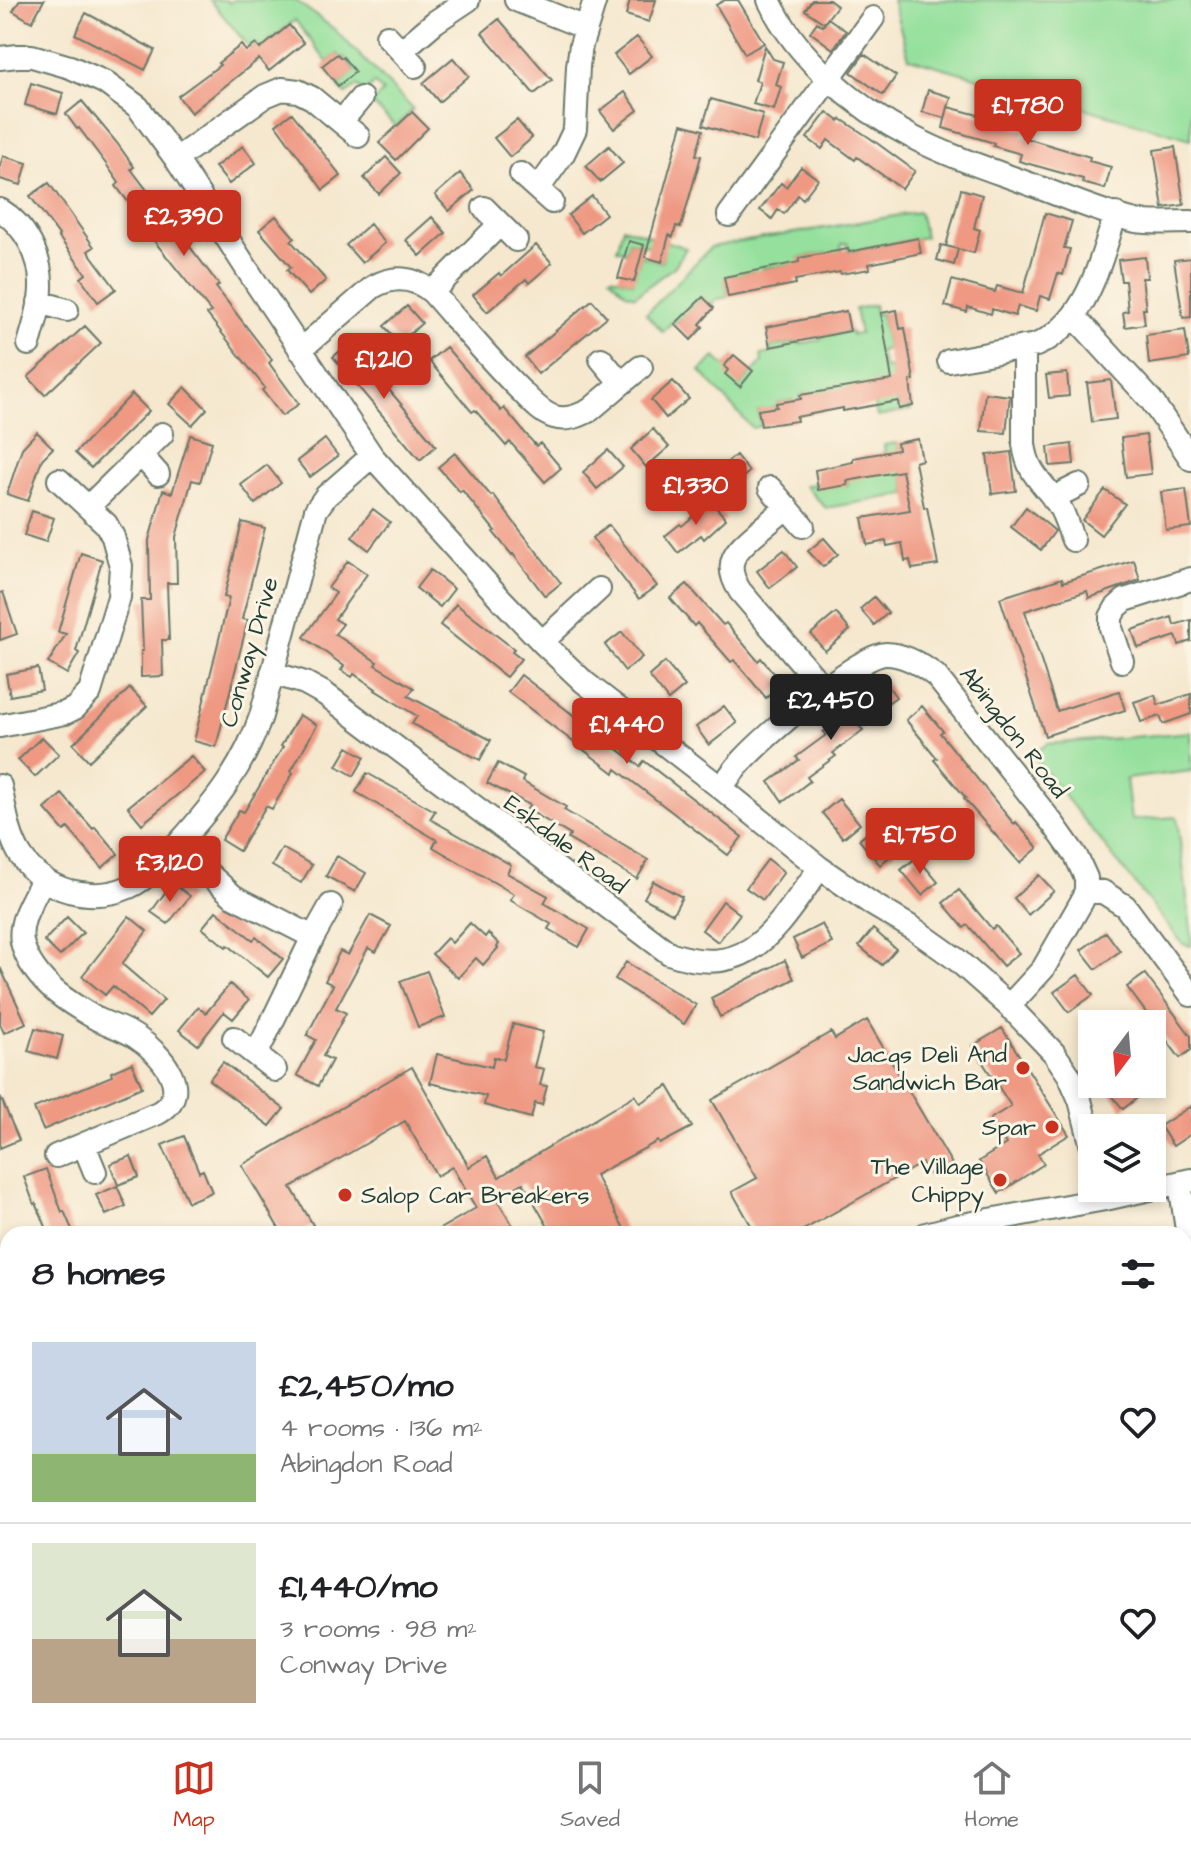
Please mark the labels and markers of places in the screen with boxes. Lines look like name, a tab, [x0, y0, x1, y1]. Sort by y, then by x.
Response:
pin: £1,780	[963, 79, 1093, 147]
pin: £2,390	[119, 190, 249, 258]
pin: £1,210	[319, 333, 449, 401]
pin: £1,330	[631, 459, 761, 527]
pin: £2,450	[766, 674, 896, 742]
pin: £1,440	[562, 698, 692, 766]
pin: £1,750	[855, 808, 985, 876]
pin: £3,120	[105, 836, 235, 904]
place label: Jacqs Deli And Sandwich Bar	[848, 1038, 1007, 1100]
marker: Jacqs Deli And Sandwich Bar	[1014, 1059, 1032, 1077]
place label: Spar	[982, 1111, 1036, 1145]
marker: Spar	[1043, 1118, 1061, 1136]
place label: The Village Chippy	[871, 1150, 984, 1213]
marker: The Village Chippy	[991, 1171, 1009, 1189]
place label: Salop Car Breakers	[361, 1179, 589, 1213]
marker: Salop Car Breakers	[336, 1186, 354, 1204]

